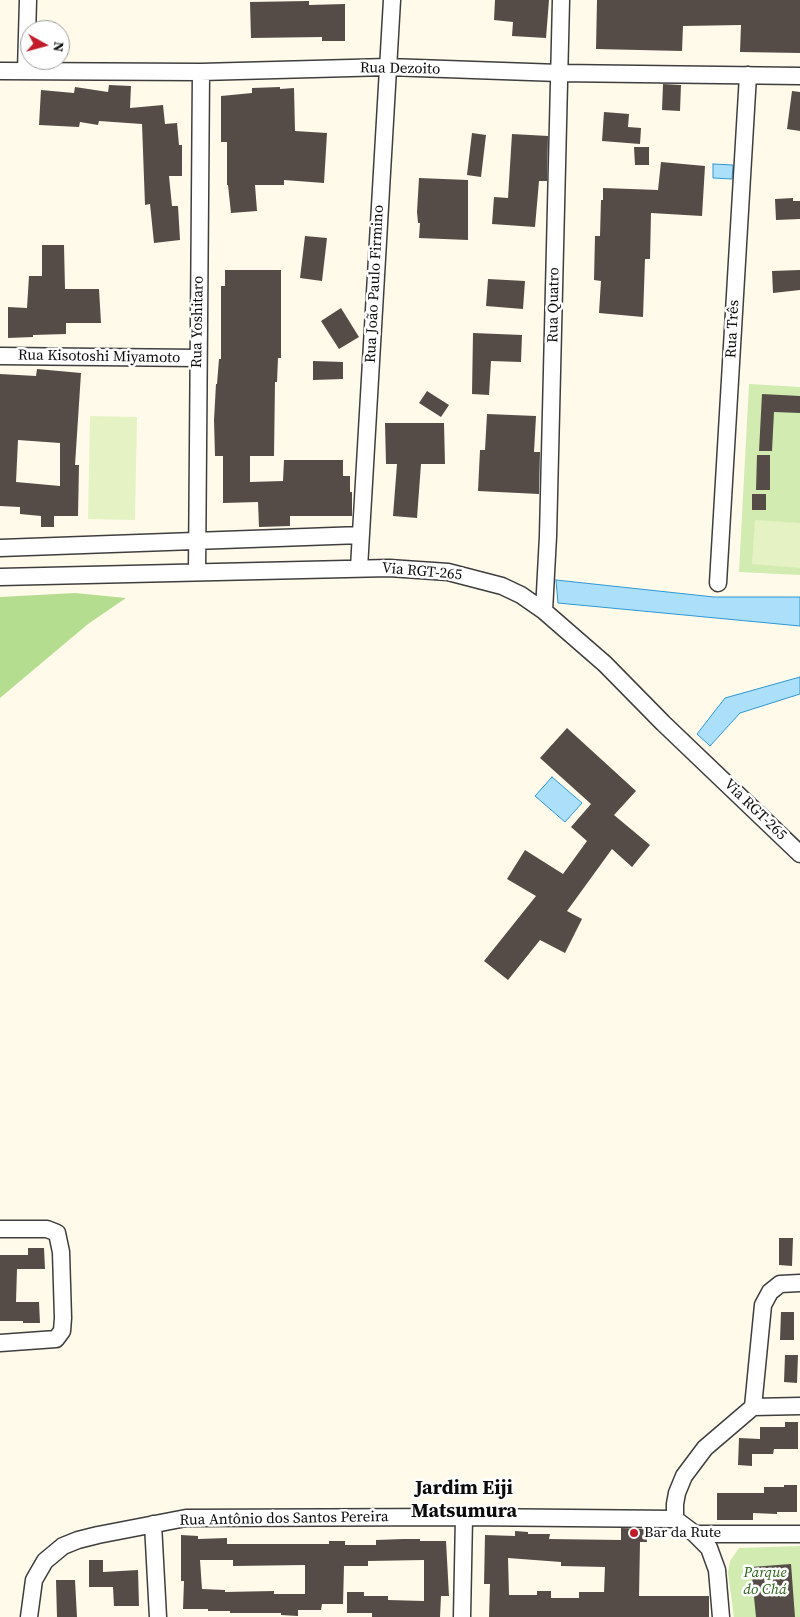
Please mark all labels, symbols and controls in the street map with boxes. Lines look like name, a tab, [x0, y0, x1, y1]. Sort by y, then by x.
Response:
north arrow	[20, 20, 70, 70]
text: N	[48, 40, 69, 53]
street label: Rua Dezoito	[360, 59, 440, 79]
street label: Rua João Paulo Firmino	[362, 204, 388, 364]
street label: Rua Quatro	[544, 267, 564, 343]
street label: Rua Yoshitaro	[188, 276, 208, 368]
street label: Rua Três	[722, 299, 744, 359]
street label: Rua Kisotoshi Miyamoto	[18, 347, 180, 367]
street label: Via RGT-265	[381, 560, 463, 584]
street label: Via RGT-265	[720, 776, 790, 844]
district label: Jardim Eiji Matsumura	[411, 1477, 517, 1524]
street label: Rua Antônio dos Santos Pereira	[179, 1508, 389, 1530]
place label: Bar da Rute	[644, 1524, 721, 1542]
marker: Bar da Rute	[628, 1527, 640, 1539]
park label: Parque do Chá	[743, 1564, 787, 1599]

